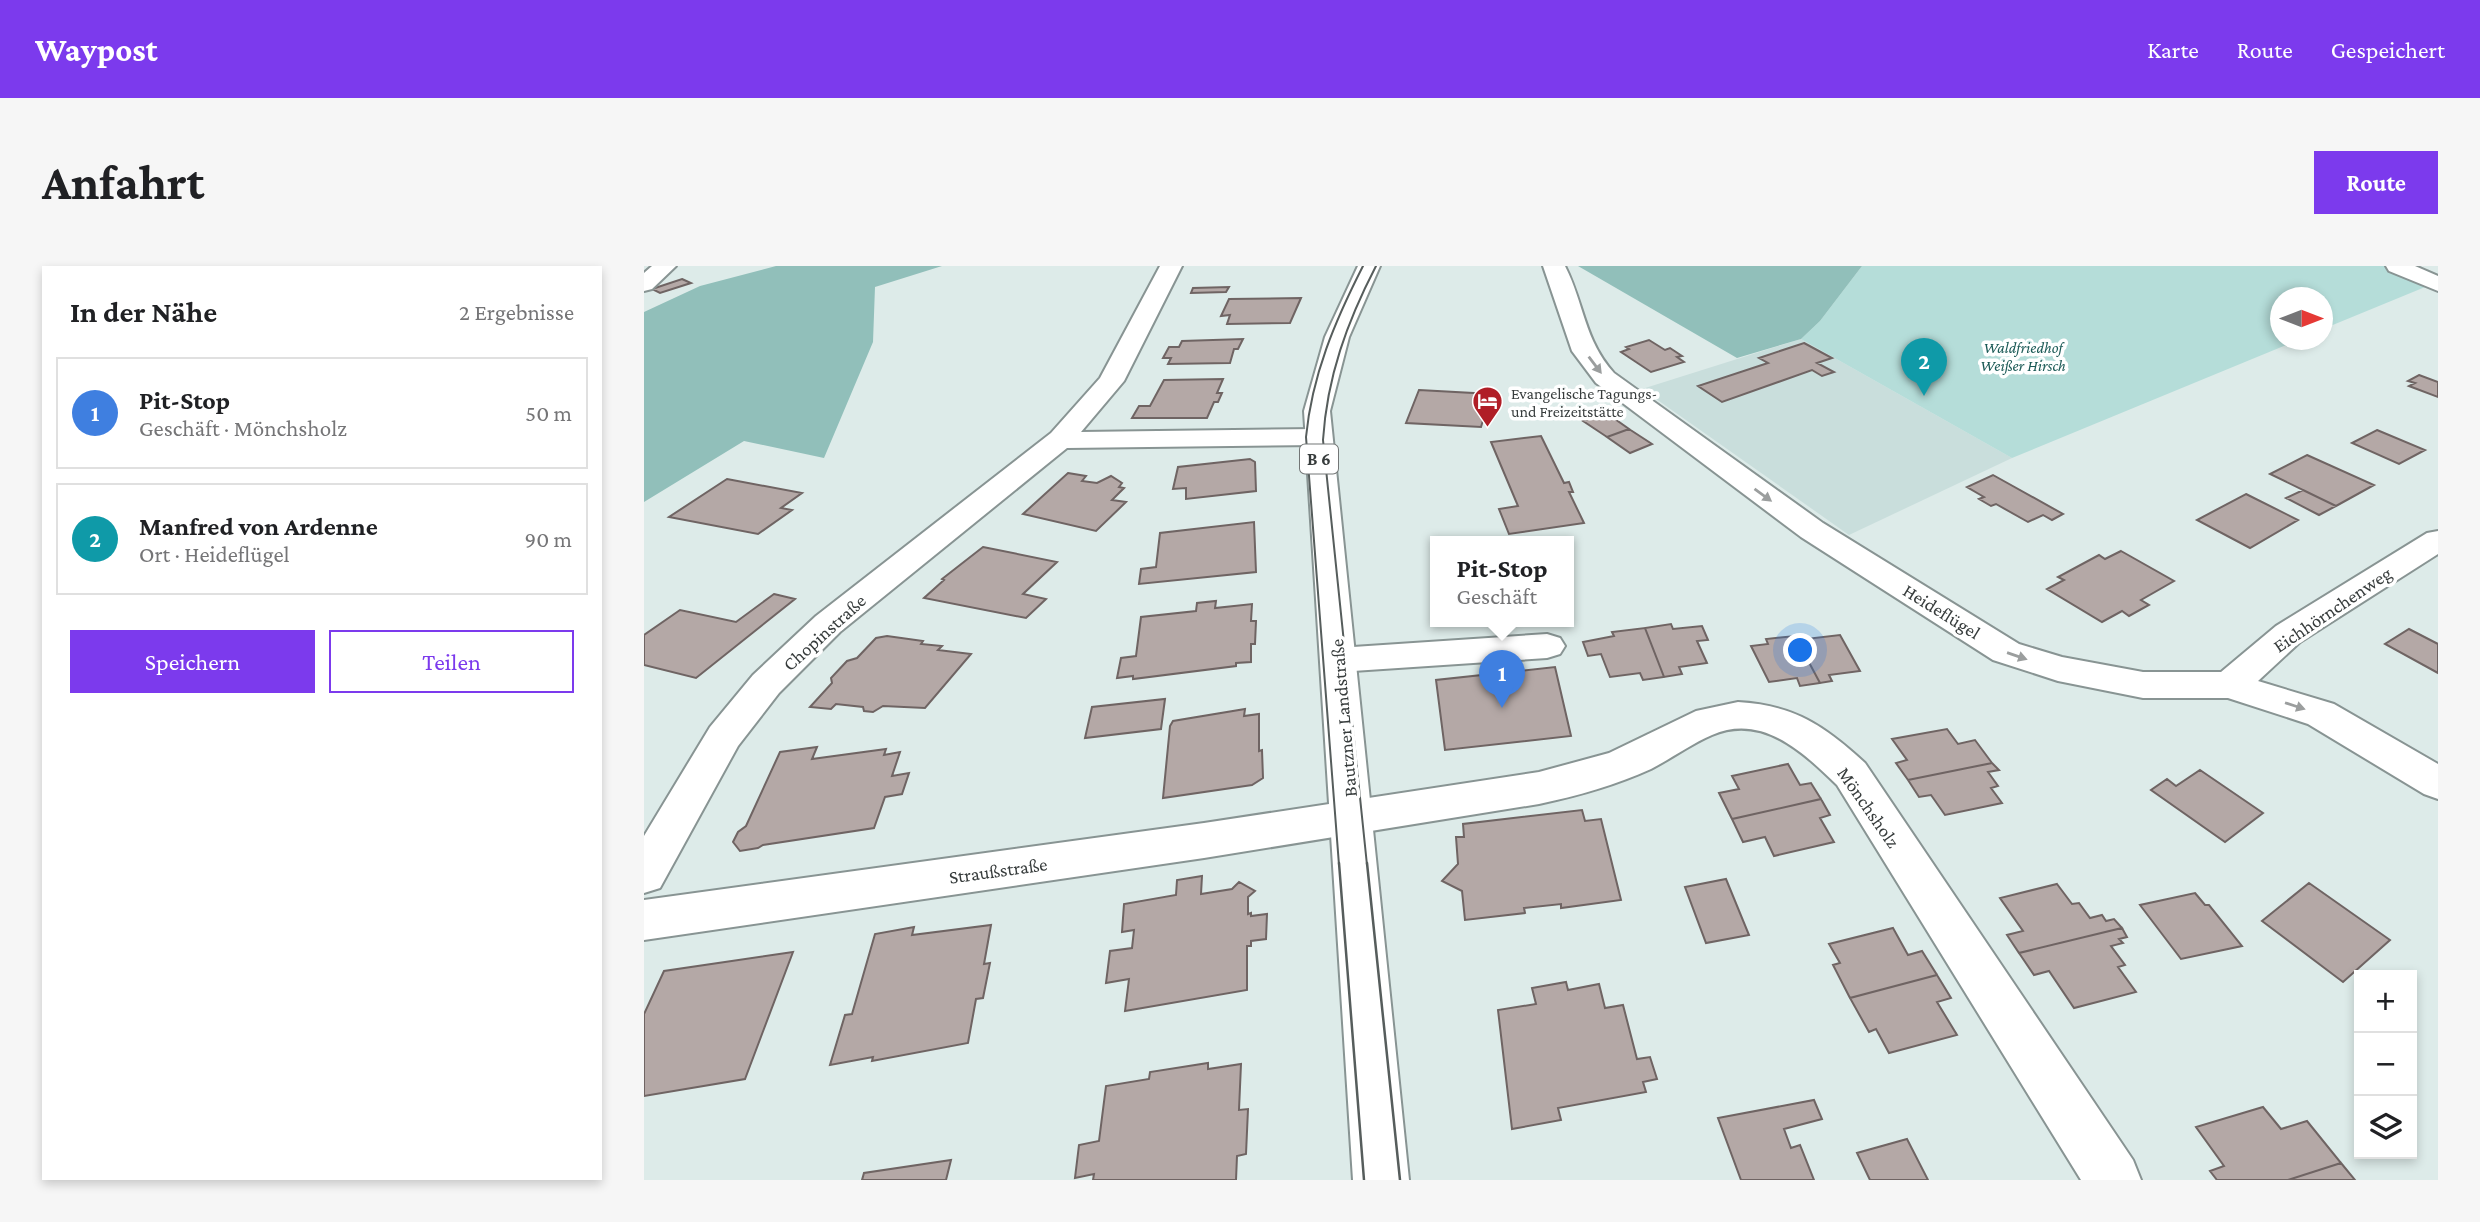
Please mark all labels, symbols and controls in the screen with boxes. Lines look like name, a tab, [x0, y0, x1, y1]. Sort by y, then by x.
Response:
text: Waypost	[35, 31, 158, 68]
text: Karte	[2147, 36, 2199, 63]
text: Route	[2237, 36, 2293, 63]
text: Gespeichert	[2331, 36, 2445, 63]
button: Route	[2314, 151, 2438, 214]
text: Anfahrt	[42, 155, 204, 210]
north arrow	[2270, 287, 2333, 350]
text: In der Nähe	[70, 295, 217, 328]
text: 2 Ergebnisse	[459, 299, 574, 325]
pin: 2	[1901, 338, 1947, 396]
park label: Waldfriedhof Weißer Hirsch	[1980, 339, 2066, 375]
one-way arrow	[1587, 356, 1601, 374]
hotel icon: Evangelische Tagungs- und Freizeitstätte	[1471, 385, 1505, 429]
place label: Evangelische Tagungs- und Freizeitstätte	[1511, 385, 1657, 420]
text: Pit-Stop	[139, 386, 230, 415]
text: 1	[91, 400, 99, 426]
text: 50 m	[525, 400, 572, 426]
text: Geschäft · Mönchsholz	[139, 415, 347, 441]
road number: B 6	[1300, 444, 1338, 474]
one-way arrow	[1754, 488, 1772, 502]
text: Manfred von Ardenne	[139, 512, 378, 541]
text: 2	[89, 526, 101, 552]
text: 90 m	[525, 526, 572, 552]
popup	[1430, 536, 1574, 627]
text: Ort · Heideflügel	[139, 541, 290, 567]
text: Pit-Stop	[1456, 554, 1548, 583]
street label: Eichhörnchenweg	[2269, 562, 2395, 657]
street label: Heideflügel	[1899, 579, 1984, 643]
text: Geschäft	[1456, 583, 1537, 609]
street label: Chopinstraße	[779, 590, 870, 675]
button: Speichern	[70, 630, 315, 693]
button: Teilen	[329, 630, 574, 693]
your location	[1783, 633, 1817, 667]
street label: Bautzner Landstraße	[1326, 638, 1361, 798]
pin: 1	[1479, 650, 1525, 708]
one-way arrow	[2007, 651, 2028, 662]
one-way arrow	[2285, 701, 2306, 712]
street label: Mönchsholz	[1833, 763, 1904, 852]
street label: Straußstraße	[948, 853, 1048, 888]
map controls	[2354, 970, 2417, 1159]
button: +	[2354, 970, 2417, 1033]
button: −	[2354, 1033, 2417, 1096]
button: layers	[2354, 1096, 2417, 1159]

